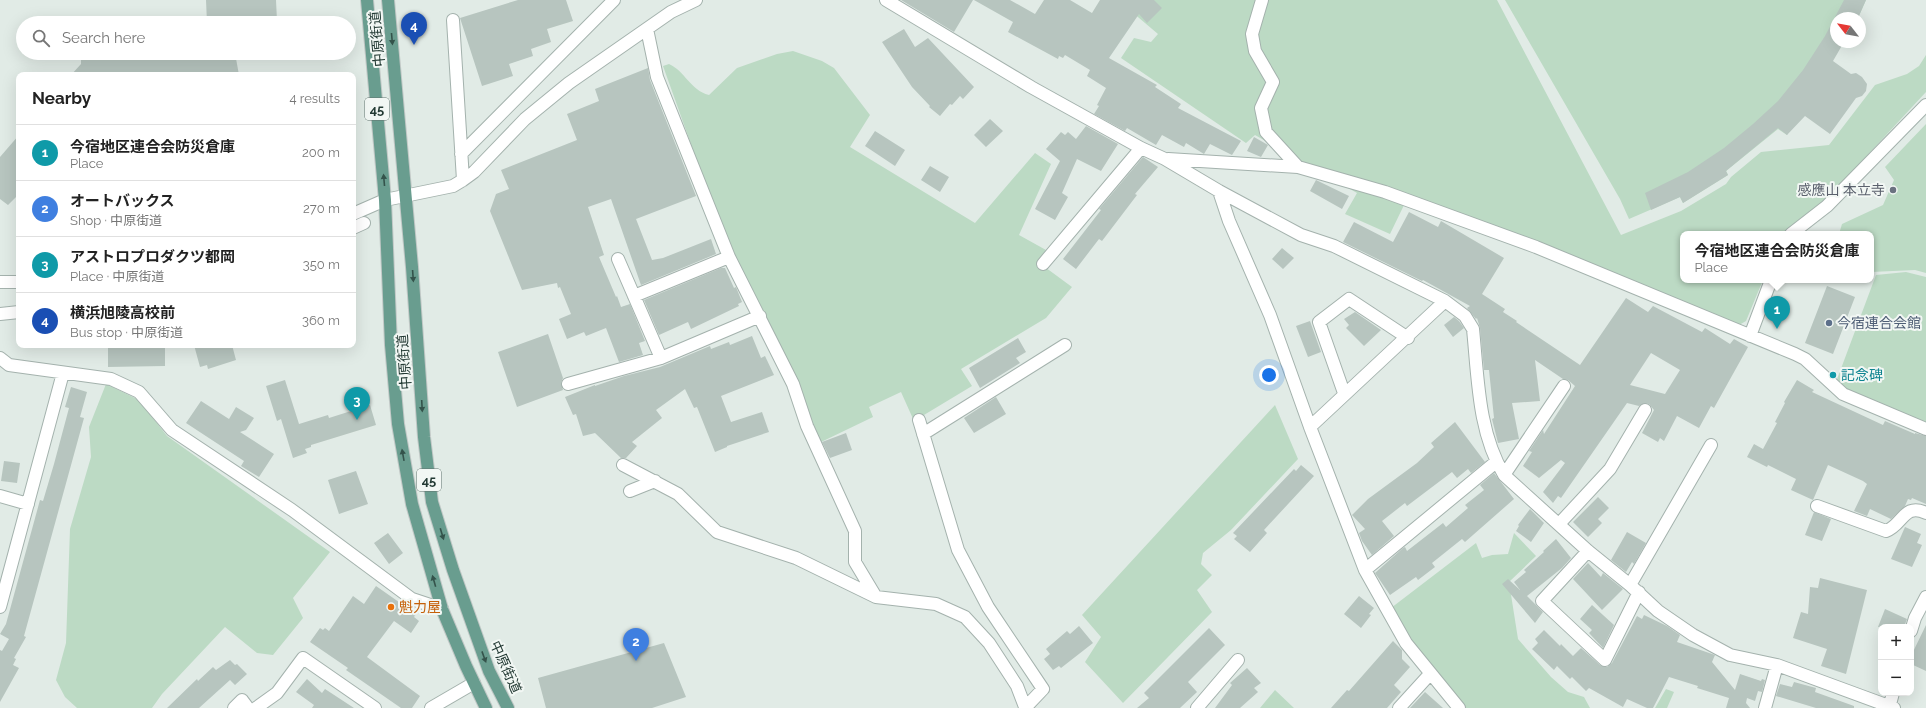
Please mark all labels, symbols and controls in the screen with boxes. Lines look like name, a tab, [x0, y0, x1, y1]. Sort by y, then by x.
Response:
street label: 中原街道	[367, 10, 387, 68]
pin: 4	[401, 12, 427, 45]
north arrow	[1830, 12, 1866, 48]
search box	[16, 16, 356, 60]
icon: search	[30, 27, 52, 49]
text: Search here	[62, 29, 145, 47]
one-way arrow	[388, 33, 395, 45]
text: Nearby	[32, 88, 91, 108]
text: 4 results	[289, 91, 340, 106]
road number: 45	[365, 98, 389, 120]
text: 今宿地区連合会防災倉庫	[70, 138, 235, 156]
text: 1	[42, 145, 48, 160]
text: 200 m	[302, 145, 340, 160]
text: Place	[70, 156, 103, 171]
one-way arrow	[380, 174, 387, 186]
place label: 感應山 本立寺	[1797, 182, 1885, 198]
marker: 感應山 本立寺	[1888, 185, 1898, 195]
text: オートバックス	[70, 192, 175, 210]
text: 2	[41, 201, 49, 216]
text: 270 m	[303, 201, 340, 216]
text: Shop · 中原街道	[70, 213, 162, 228]
popup	[1680, 231, 1874, 283]
text: 今宿地区連合会防災倉庫	[1694, 242, 1860, 260]
text: アストロプロダクツ都岡	[70, 248, 235, 266]
text: 3	[41, 257, 49, 272]
text: 350 m	[303, 257, 340, 272]
text: Place	[1694, 260, 1728, 275]
text: Place · 中原街道	[70, 269, 165, 284]
one-way arrow	[409, 270, 416, 283]
pin: 1	[1764, 296, 1790, 329]
text: 横浜旭陵高校前	[70, 304, 175, 322]
text: 4	[41, 313, 49, 328]
text: 360 m	[302, 313, 340, 328]
place label: 今宿連合会館	[1837, 315, 1921, 331]
marker: 今宿連合会館	[1824, 318, 1834, 328]
text: Bus stop · 中原街道	[70, 325, 183, 340]
street label: 中原街道	[394, 334, 414, 390]
your location	[1259, 365, 1279, 385]
place label: 記念碑	[1841, 367, 1883, 383]
marker: 記念碑	[1828, 370, 1838, 380]
pin: 3	[344, 387, 370, 420]
one-way arrow	[419, 400, 425, 413]
one-way arrow	[400, 449, 406, 461]
road number: 45	[417, 469, 441, 491]
one-way arrow	[439, 528, 445, 540]
one-way arrow	[431, 575, 437, 587]
place label: 魁力屋	[399, 599, 441, 615]
marker: 魁力屋	[386, 602, 396, 612]
map controls	[1878, 624, 1914, 696]
button: +	[1878, 624, 1914, 660]
pin: 2	[623, 628, 649, 661]
street label: 中原街道	[487, 638, 525, 696]
one-way arrow	[481, 651, 487, 663]
button: −	[1878, 660, 1914, 696]

